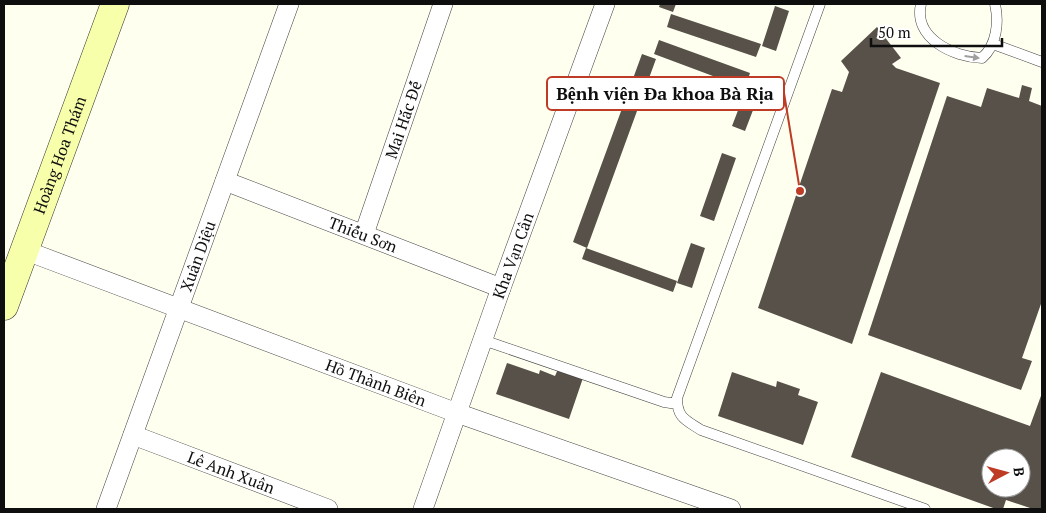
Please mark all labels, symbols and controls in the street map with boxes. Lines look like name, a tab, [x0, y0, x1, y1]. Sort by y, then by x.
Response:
scale bar	[871, 15, 1002, 47]
text: 50 m	[878, 22, 911, 42]
one-way arrow	[965, 53, 981, 61]
callout: Bệnh viện Đa khoa Bà Rịa	[547, 77, 784, 110]
street label: Mai Hắc Đế	[380, 78, 427, 162]
text: Bệnh viện Đa khoa Bà Rịa	[556, 81, 774, 105]
street label: Hoàng Hoa Thám	[28, 93, 91, 217]
street label: Kha Vạn Cân	[487, 209, 539, 302]
street label: Thiếu Sơn	[326, 211, 401, 258]
street label: Xuân Diệu	[175, 218, 221, 295]
street label: Hồ Thành Biên	[322, 353, 430, 412]
street label: Lê Anh Xuân	[184, 446, 278, 499]
north arrow	[981, 448, 1031, 498]
text: B	[1010, 466, 1029, 477]

